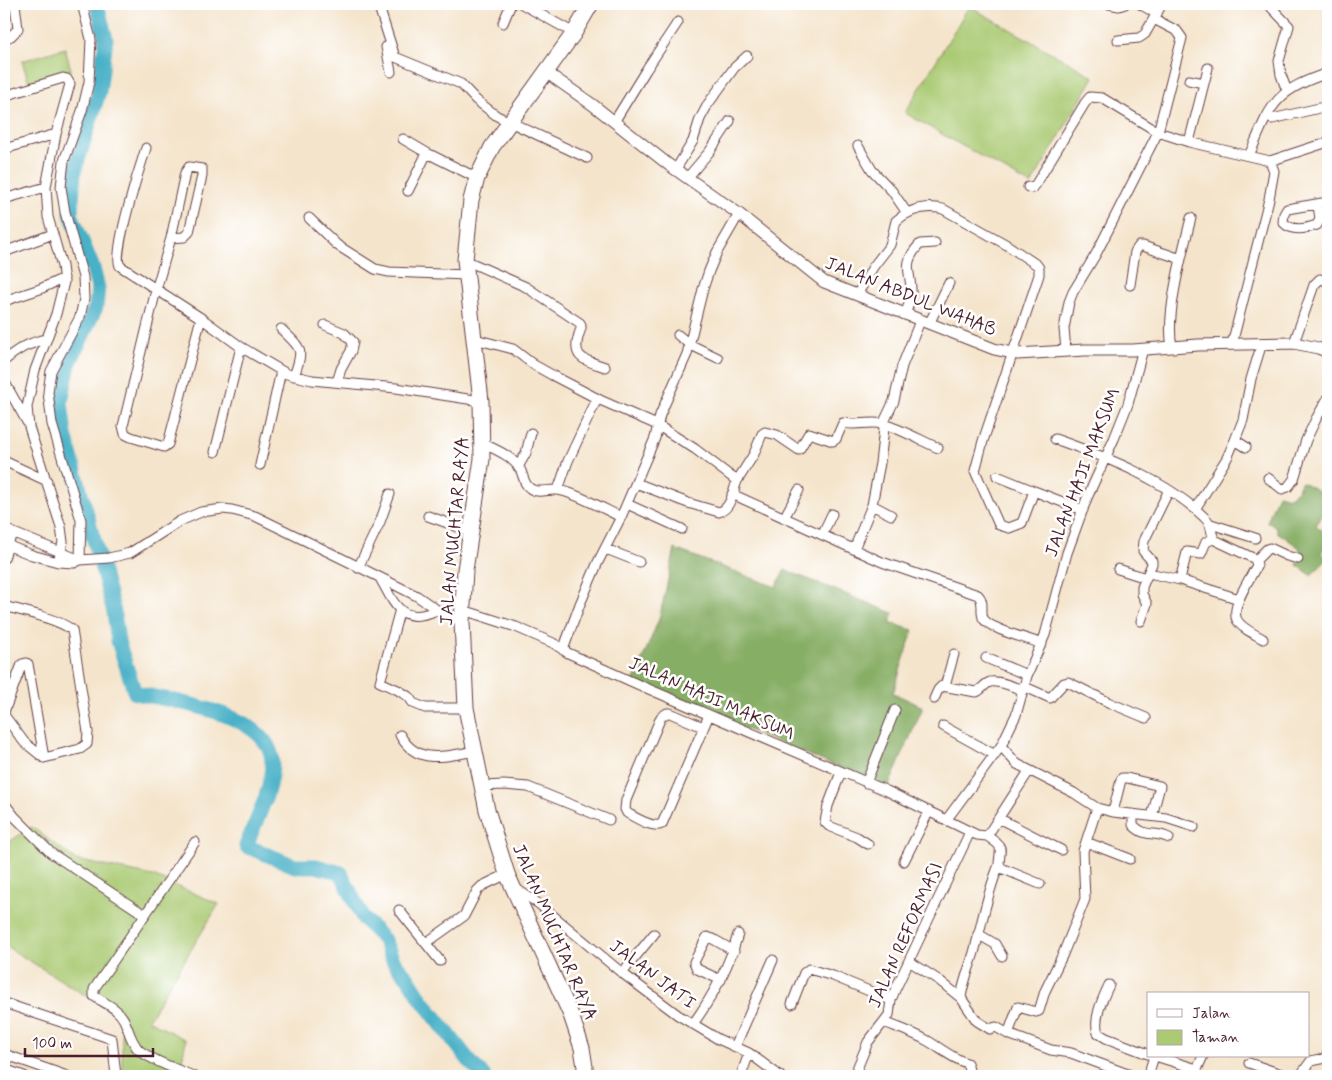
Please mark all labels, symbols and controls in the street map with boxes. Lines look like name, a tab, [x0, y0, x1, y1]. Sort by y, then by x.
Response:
street label: JALAN ABDUL WAHAB	[821, 252, 1000, 342]
street label: JALAN HAJI MAKSUM	[1040, 384, 1126, 561]
street label: JALAN MUCHTAR RAYA	[435, 436, 475, 627]
street label: JALAN HAJI MAKSUM	[625, 651, 799, 746]
street label: JALAN MUCHTAR RAYA	[506, 840, 602, 1024]
street label: JALAN REFORMASI	[863, 859, 949, 1012]
street label: JALAN JATI	[604, 934, 701, 1015]
legend	[1147, 992, 1310, 1058]
text: Jalan	[1192, 1004, 1231, 1024]
scale bar	[25, 1025, 152, 1057]
text: Taman	[1192, 1028, 1240, 1048]
text: 100 m	[32, 1034, 72, 1054]

